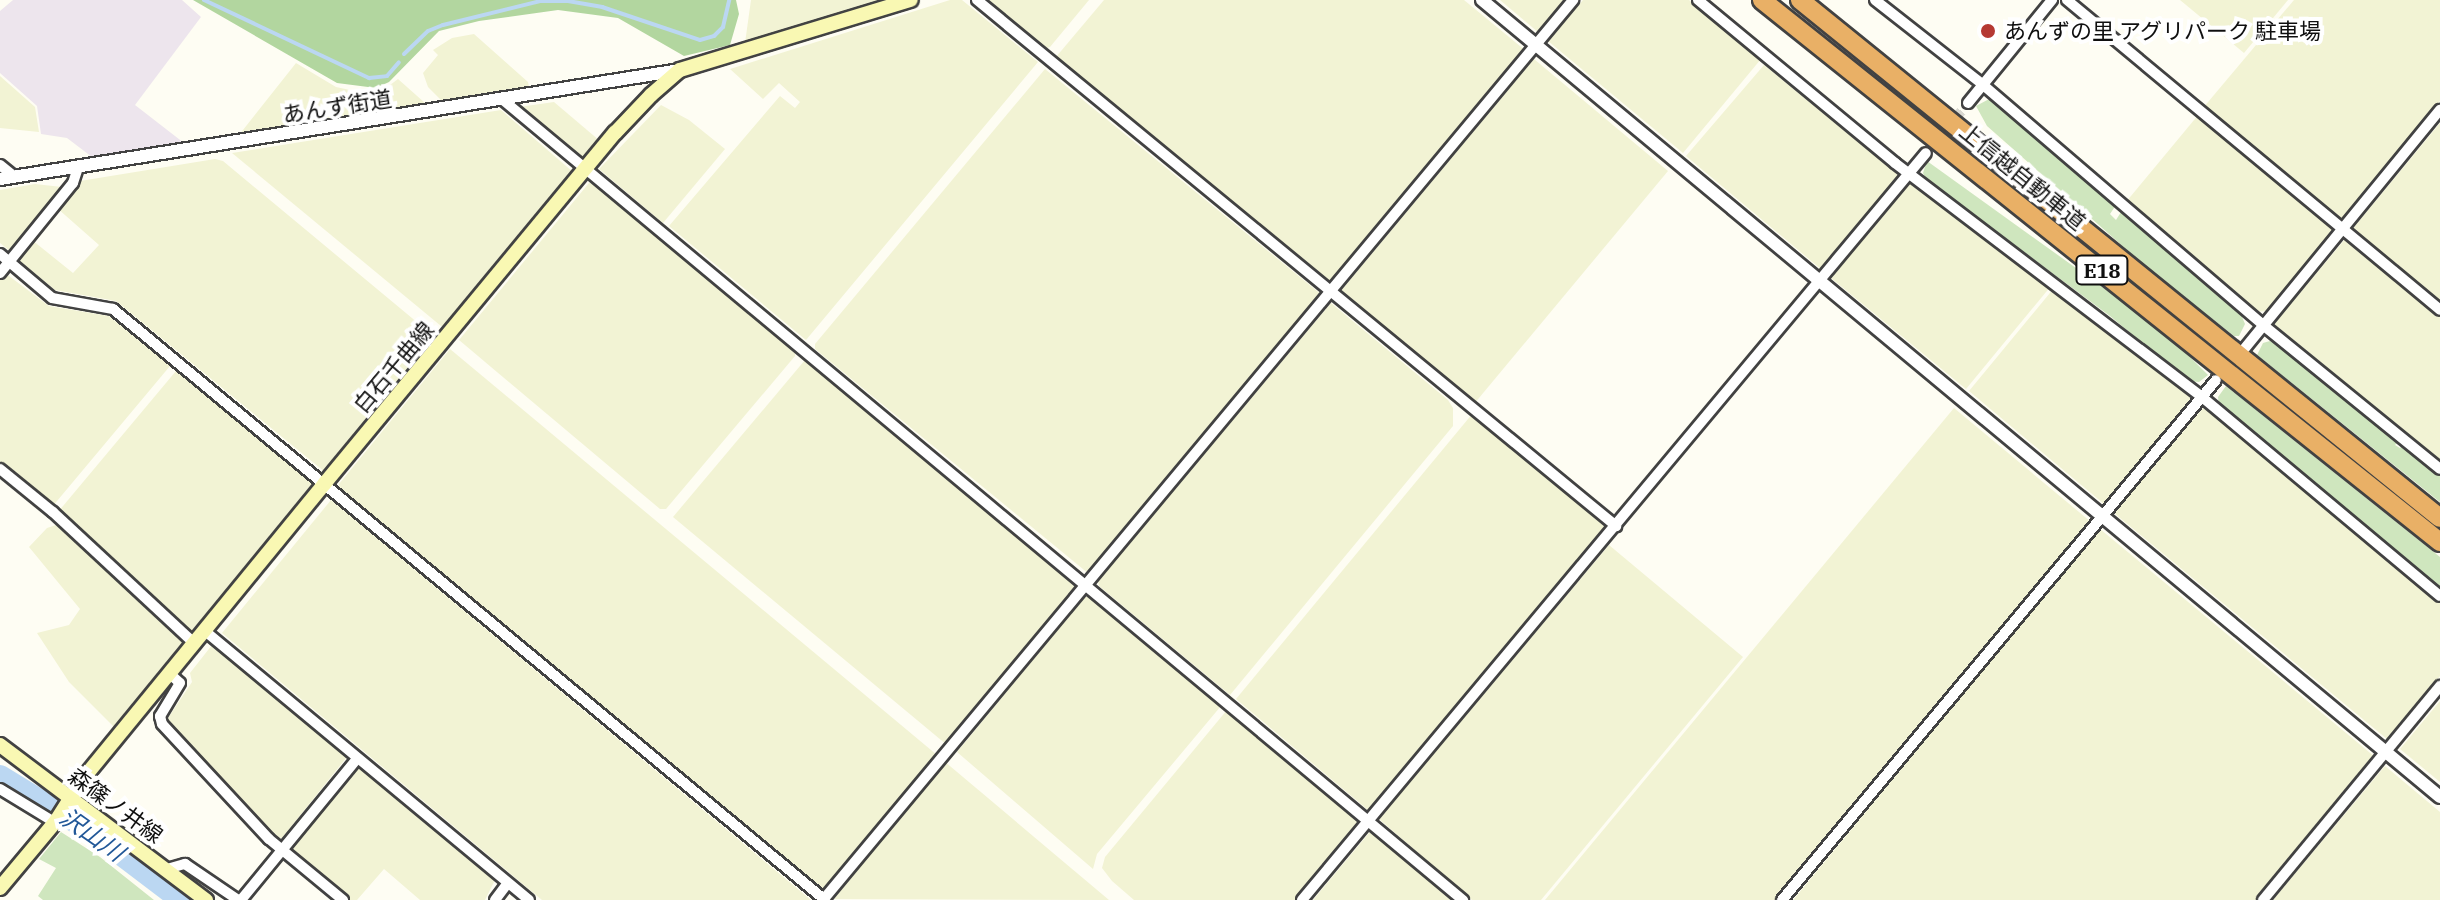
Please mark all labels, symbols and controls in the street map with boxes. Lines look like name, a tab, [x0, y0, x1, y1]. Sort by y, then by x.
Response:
place label: あんずの里 アグリパーク 駐車場	[2004, 18, 2322, 44]
marker: あんずの里 アグリパーク 駐車場	[1979, 22, 1997, 40]
street label: あんず街道	[281, 84, 393, 128]
street label: 上信越自動車道	[1955, 117, 2091, 235]
road number: E18	[2074, 254, 2130, 286]
street label: 白石千曲線	[348, 316, 438, 418]
street label: 森篠ノ井線	[64, 762, 168, 848]
water label: 沢山川	[54, 803, 130, 867]

